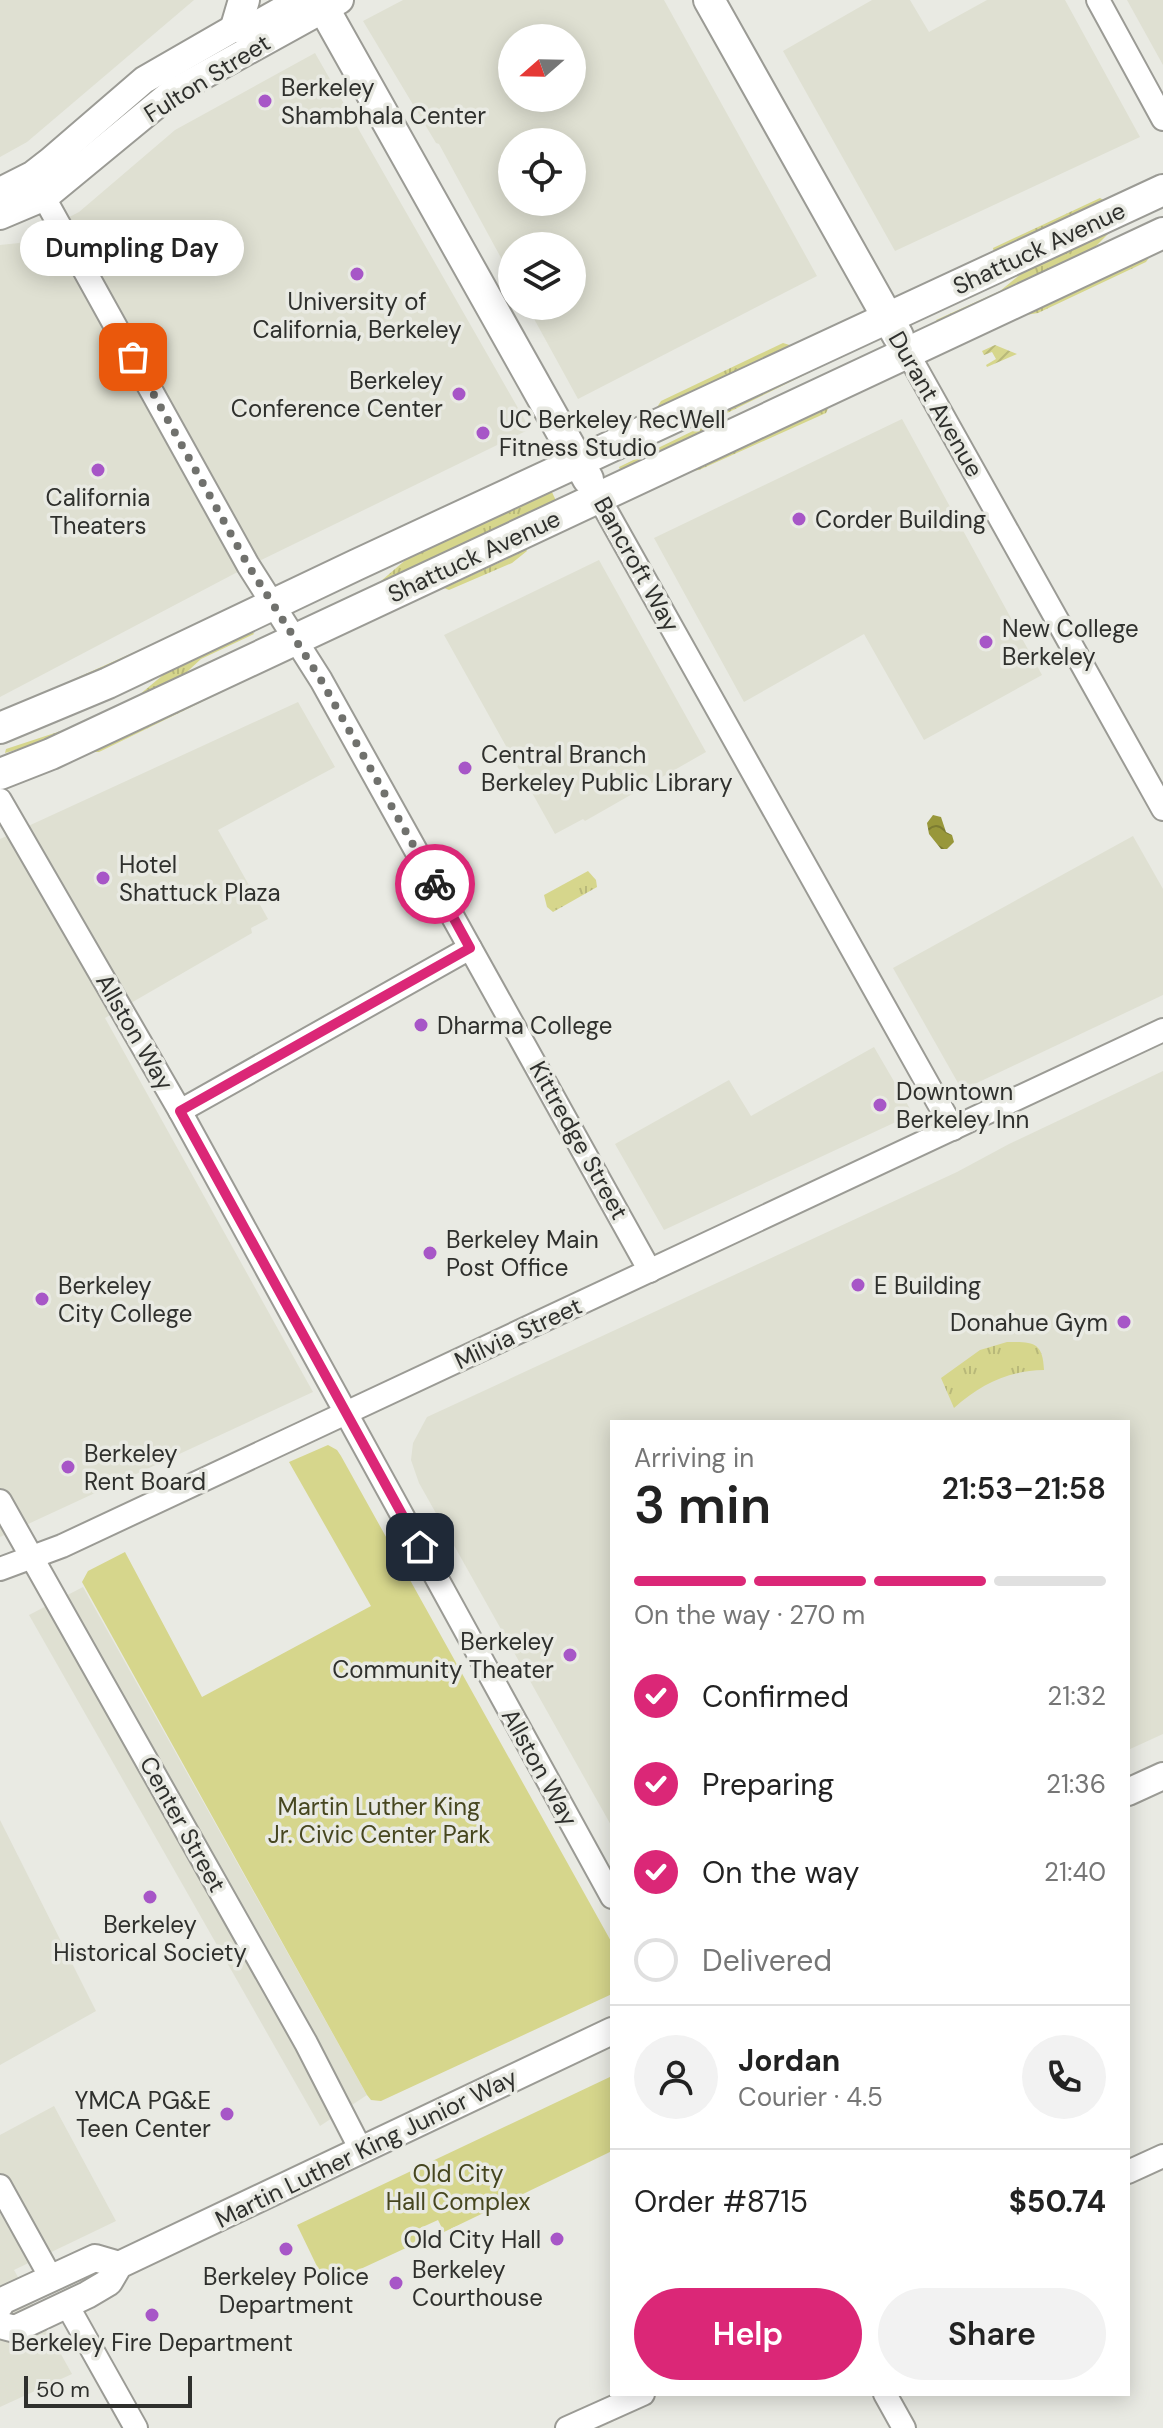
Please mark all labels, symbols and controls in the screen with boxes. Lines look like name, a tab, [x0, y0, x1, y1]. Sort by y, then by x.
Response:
north arrow	[498, 24, 586, 112]
map controls	[498, 24, 586, 320]
street label: Fulton Street	[138, 27, 276, 129]
place label: Berkeley Shambhala Center	[281, 72, 486, 131]
marker: Berkeley Shambhala Center	[256, 92, 274, 110]
button: locate	[498, 128, 586, 216]
street label: Shattuck Avenue	[948, 194, 1130, 302]
callout: Dumpling Day	[21, 221, 245, 277]
text: Dumpling Day	[45, 231, 219, 265]
button: layers	[498, 232, 586, 320]
marker: University of California, Berkeley	[348, 265, 366, 283]
place label: University of California, Berkeley	[252, 286, 462, 345]
pin	[99, 323, 167, 391]
street label: Durant Avenue	[882, 326, 990, 482]
icon: bag	[111, 335, 155, 379]
place label: Berkeley Conference Center	[231, 365, 443, 424]
marker: Berkeley Conference Center	[450, 385, 468, 403]
place label: UC Berkeley RecWell Fitness Studio	[499, 404, 726, 463]
marker: UC Berkeley RecWell Fitness Studio	[474, 424, 492, 442]
marker: California Theaters	[89, 461, 107, 479]
place label: California Theaters	[46, 482, 150, 541]
street label: Bancroft Way	[587, 491, 687, 637]
street label: Shattuck Avenue	[383, 502, 565, 610]
place label: Corder Building	[815, 504, 986, 535]
marker: Corder Building	[790, 510, 808, 528]
place label: New College Berkeley	[1002, 613, 1139, 672]
marker: New College Berkeley	[977, 633, 995, 651]
place label: Central Branch Berkeley Public Library	[481, 739, 733, 798]
marker: Central Branch Berkeley Public Library	[456, 759, 474, 777]
courier	[395, 844, 475, 924]
place label: Hotel Shattuck Plaza	[119, 849, 281, 908]
icon: bike	[413, 862, 457, 906]
marker: Hotel Shattuck Plaza	[94, 869, 112, 887]
street label: Allston Way	[89, 968, 181, 1096]
place label: Dharma College	[437, 1010, 612, 1041]
marker: Dharma College	[412, 1016, 430, 1034]
street label: Kittredge Street	[523, 1055, 635, 1225]
place label: Downtown Berkeley Inn	[896, 1076, 1029, 1135]
marker: Downtown Berkeley Inn	[871, 1096, 889, 1114]
place label: Berkeley Main Post Office	[446, 1224, 599, 1283]
marker: Berkeley Main Post Office	[421, 1244, 439, 1262]
place label: Berkeley City College	[58, 1270, 192, 1329]
place label: E Building	[874, 1270, 981, 1301]
marker: E Building	[849, 1276, 867, 1294]
marker: Berkeley City College	[33, 1290, 51, 1308]
street label: Milvia Street	[449, 1290, 587, 1376]
place label: Donahue Gym	[950, 1307, 1108, 1338]
marker: Donahue Gym	[1115, 1313, 1133, 1331]
place label: Berkeley Rent Board	[84, 1438, 206, 1497]
text: Arriving in	[634, 1441, 754, 1475]
marker: Berkeley Rent Board	[59, 1458, 77, 1476]
text: 21:53–21:58	[942, 1469, 1106, 1508]
text: 3 min	[634, 1471, 771, 1539]
pin	[386, 1513, 454, 1581]
icon: home	[398, 1525, 442, 1569]
text: On the way · 270 m	[634, 1598, 865, 1632]
place label: Berkeley Community Theater	[332, 1626, 554, 1685]
marker: Berkeley Community Theater	[561, 1646, 579, 1664]
icon: check	[634, 1674, 678, 1718]
text: Confirmed	[702, 1677, 849, 1716]
text: 21:32	[1047, 1679, 1106, 1713]
street label: Allston Way	[495, 1703, 585, 1831]
street label: Center Street	[133, 1751, 233, 1897]
icon: check	[634, 1762, 678, 1806]
text: Preparing	[702, 1765, 834, 1804]
text: 21:36	[1046, 1767, 1106, 1801]
park label: Martin Luther King Jr. Civic Center Park	[268, 1791, 490, 1850]
icon: check	[634, 1850, 678, 1894]
text: On the way	[702, 1853, 859, 1892]
text: 21:40	[1044, 1855, 1106, 1889]
marker: Berkeley Historical Society	[141, 1888, 159, 1906]
place label: Berkeley Historical Society	[53, 1909, 247, 1968]
text: Delivered	[702, 1941, 832, 1980]
button: person	[634, 2035, 718, 2119]
button: phone	[1022, 2035, 1106, 2119]
text: Jordan	[738, 2041, 840, 2080]
street label: Martin Luther King Junior Way	[210, 2061, 522, 2235]
text: Courier · 4.5	[738, 2080, 883, 2114]
place label: YMCA PG&E Teen Center	[74, 2085, 211, 2144]
marker: YMCA PG&E Teen Center	[218, 2105, 236, 2123]
park label: Old City Hall Complex	[386, 2158, 530, 2217]
text: Order #8715	[634, 2182, 808, 2221]
text: $50.74	[1009, 2182, 1106, 2221]
place label: Old City Hall	[403, 2224, 541, 2255]
marker: Old City Hall	[548, 2230, 566, 2248]
marker: Berkeley Police Department	[277, 2240, 295, 2258]
place label: Berkeley Courthouse	[412, 2254, 543, 2313]
place label: Berkeley Police Department	[203, 2261, 369, 2320]
marker: Berkeley Courthouse	[387, 2274, 405, 2292]
button: Help	[634, 2288, 862, 2380]
button: Share	[878, 2288, 1106, 2380]
marker: Berkeley Fire Department	[143, 2306, 161, 2324]
place label: Berkeley Fire Department	[11, 2327, 293, 2358]
scale bar	[24, 2372, 192, 2408]
text: 50 m	[36, 2375, 90, 2404]

